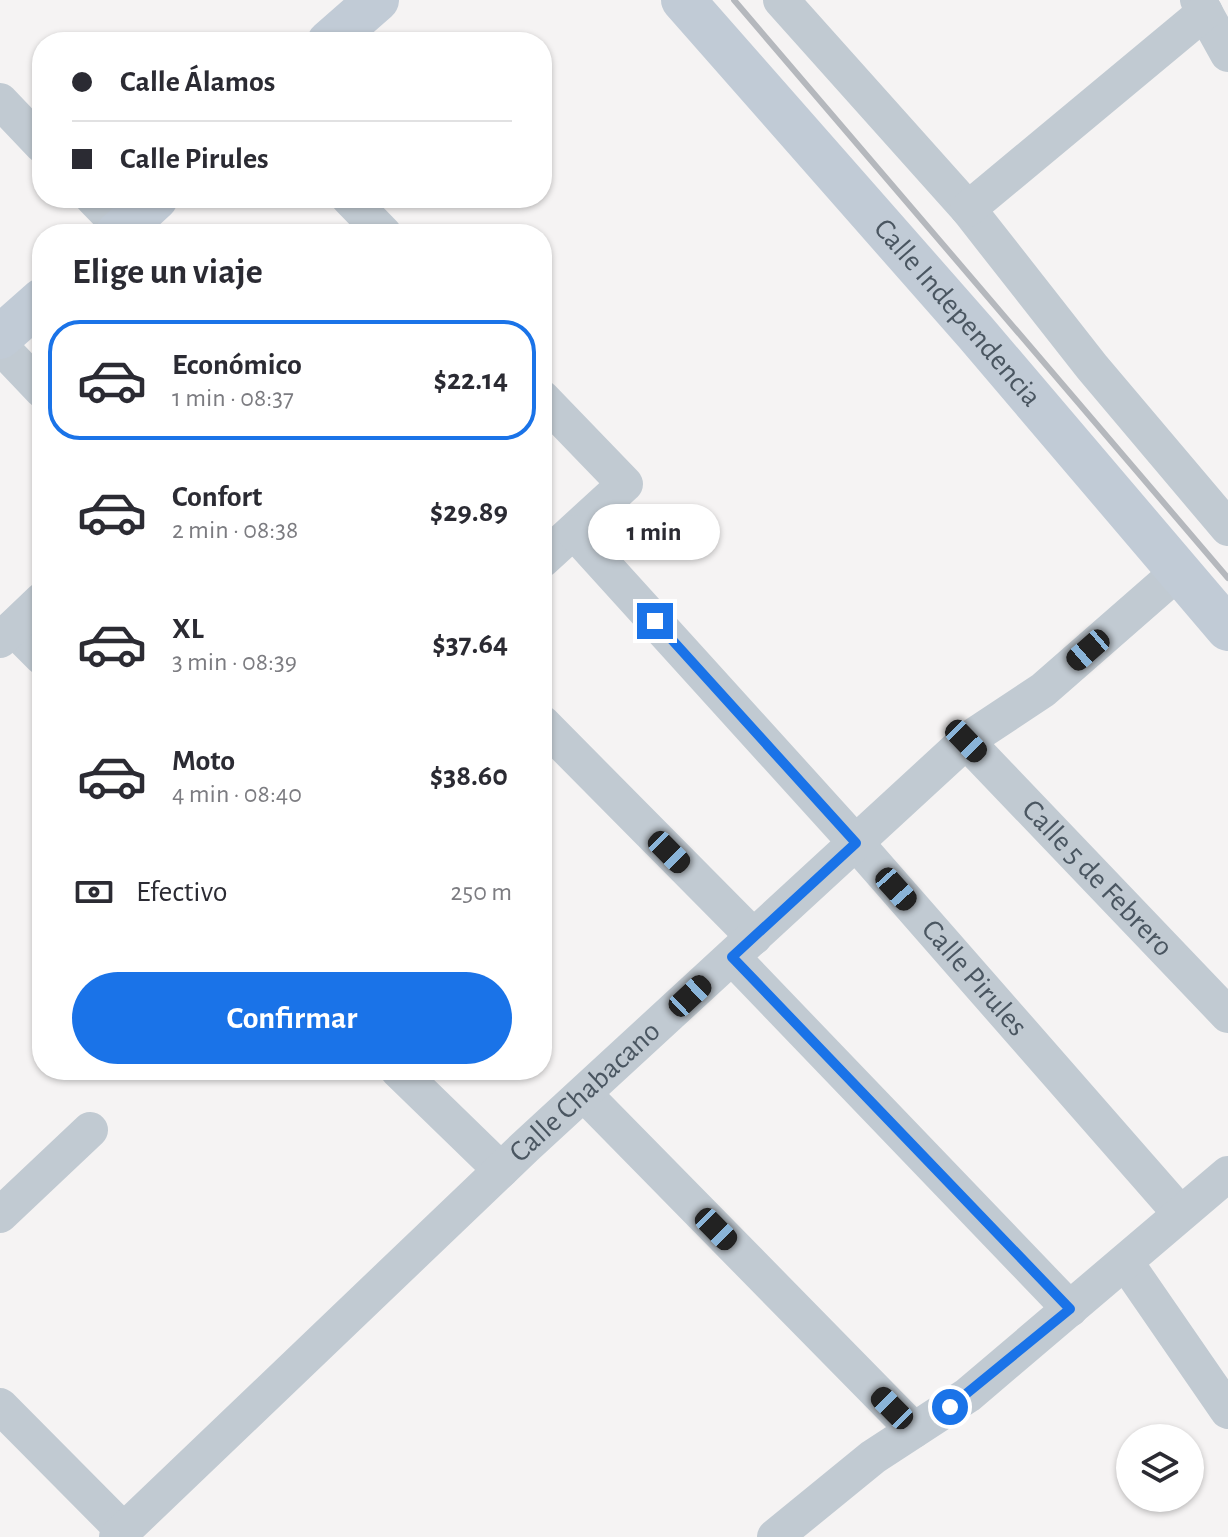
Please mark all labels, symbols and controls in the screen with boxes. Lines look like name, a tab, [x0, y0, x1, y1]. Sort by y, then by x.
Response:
text: Calle Álamos	[120, 67, 275, 97]
text: Calle Pirules	[120, 144, 269, 174]
street label: Calle Independencia	[868, 213, 1047, 412]
text: Elige un viaje	[72, 254, 263, 290]
icon: car	[76, 344, 148, 416]
text: Económico	[172, 350, 302, 380]
text: $22.14	[433, 365, 508, 395]
text: 1 min · 08:37	[172, 385, 294, 411]
icon: car	[76, 476, 148, 548]
text: Confort	[172, 482, 262, 512]
text: $29.89	[430, 497, 508, 527]
callout: 1 min	[589, 505, 721, 561]
text: 2 min · 08:38	[172, 517, 298, 543]
text: 1 min	[627, 519, 681, 545]
route end	[637, 603, 673, 639]
icon: car	[76, 608, 148, 680]
text: XL	[172, 614, 204, 644]
car	[1062, 625, 1114, 675]
text: $37.64	[432, 629, 508, 659]
text: 3 min · 08:39	[172, 649, 297, 675]
car	[941, 715, 991, 767]
icon: car	[76, 740, 148, 812]
text: Moto	[172, 746, 235, 776]
text: $38.60	[430, 761, 508, 791]
text: 4 min · 08:40	[172, 781, 302, 807]
street label: Calle 5 de Febrero	[1016, 794, 1179, 962]
car	[644, 827, 694, 877]
car	[871, 863, 921, 915]
icon: cash	[72, 870, 116, 914]
text: Efectivo	[136, 877, 228, 907]
text: 250 m	[450, 879, 512, 905]
street label: Calle Pirules	[916, 914, 1033, 1042]
car	[664, 971, 716, 1021]
button: Confirmar	[72, 972, 512, 1064]
street label: Calle Chabacano	[504, 1016, 666, 1168]
car	[691, 1204, 741, 1254]
car	[867, 1383, 917, 1433]
route start	[932, 1389, 968, 1425]
map controls	[1116, 1424, 1204, 1512]
button: layers	[1116, 1424, 1204, 1512]

